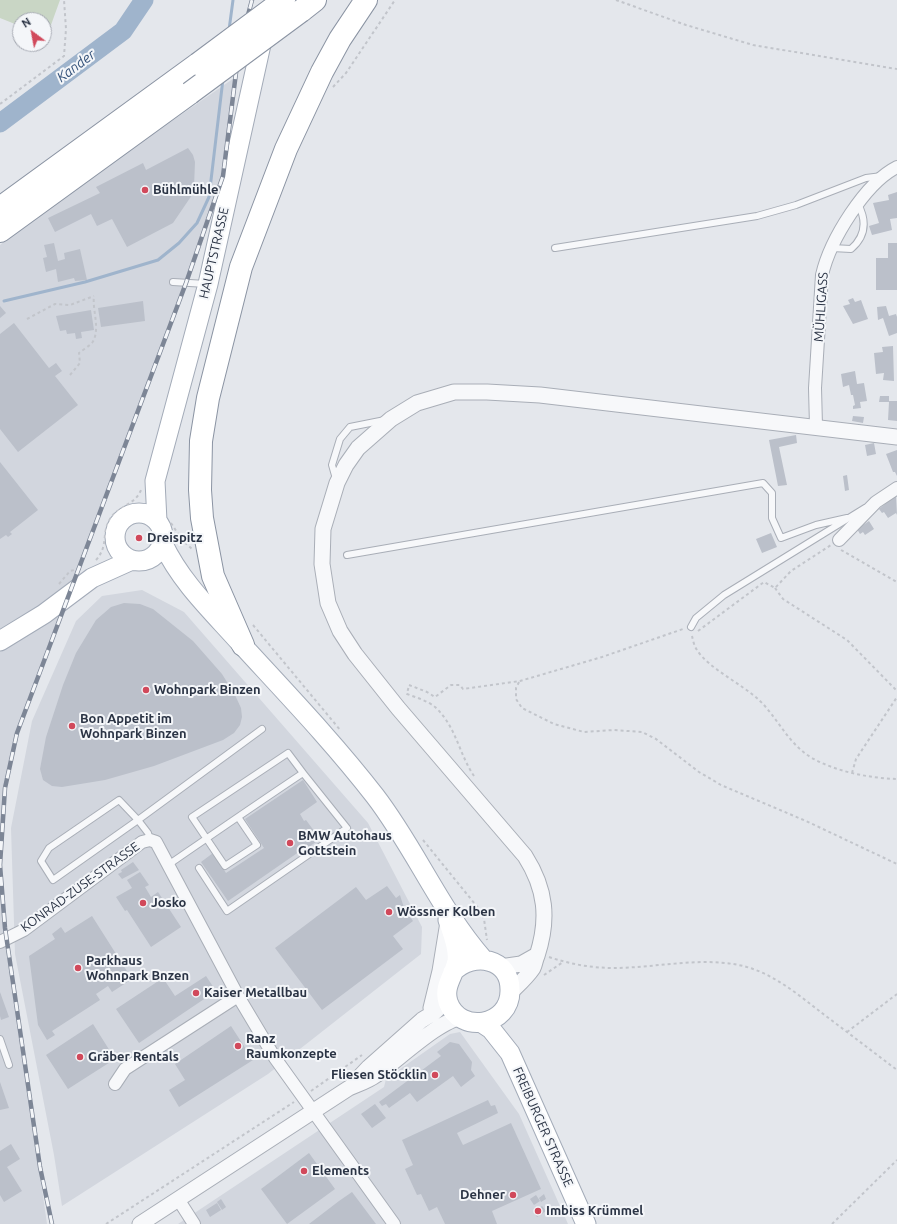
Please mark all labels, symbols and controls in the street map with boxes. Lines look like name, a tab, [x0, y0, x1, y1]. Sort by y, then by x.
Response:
north arrow	[12, 12, 52, 52]
text: N	[20, 15, 33, 30]
water label: Kander	[53, 46, 99, 86]
place label: Bühlmühle	[153, 182, 219, 198]
marker: Bühlmühle	[140, 185, 150, 195]
street label: HAUPTSTRASSE	[196, 206, 232, 300]
street label: MÜHLIGASS	[811, 271, 831, 343]
place label: Dreispitz	[147, 530, 202, 546]
marker: Dreispitz	[134, 533, 144, 543]
place label: Wohnpark Binzen	[154, 682, 261, 698]
marker: Wohnpark Binzen	[141, 685, 151, 695]
place label: Bon Appetit im Wohnpark Binzen	[80, 711, 187, 742]
marker: Bon Appetit im Wohnpark Binzen	[67, 721, 77, 731]
place label: BMW Autohaus Gottstein	[298, 828, 392, 859]
marker: BMW Autohaus Gottstein	[285, 838, 295, 848]
street label: KONRAD-ZUSE-STRASSE	[18, 839, 142, 935]
place label: Josko	[151, 895, 186, 911]
marker: Josko	[138, 898, 148, 908]
place label: Wössner Kolben	[397, 904, 495, 920]
marker: Wössner Kolben	[384, 907, 394, 917]
place label: Parkhaus Wohnpark Bnzen	[86, 953, 189, 984]
marker: Parkhaus Wohnpark Bnzen	[73, 963, 83, 973]
place label: Kaiser Metallbau	[204, 985, 307, 1001]
marker: Kaiser Metallbau	[191, 988, 201, 998]
place label: Ranz Raumkonzepte	[246, 1031, 337, 1062]
marker: Ranz Raumkonzepte	[233, 1041, 243, 1051]
place label: Gräber Rentals	[88, 1049, 179, 1065]
marker: Gräber Rentals	[75, 1052, 85, 1062]
street label: FREIBURGER STRASSE	[509, 1065, 577, 1189]
place label: Fliesen Stöcklin	[331, 1067, 427, 1083]
marker: Fliesen Stöcklin	[430, 1070, 440, 1080]
place label: Elements	[312, 1163, 369, 1179]
marker: Elements	[299, 1166, 309, 1176]
place label: Dehner	[460, 1187, 505, 1203]
marker: Dehner	[508, 1190, 518, 1200]
place label: Imbiss Krümmel	[546, 1203, 643, 1219]
marker: Imbiss Krümmel	[533, 1206, 543, 1216]

